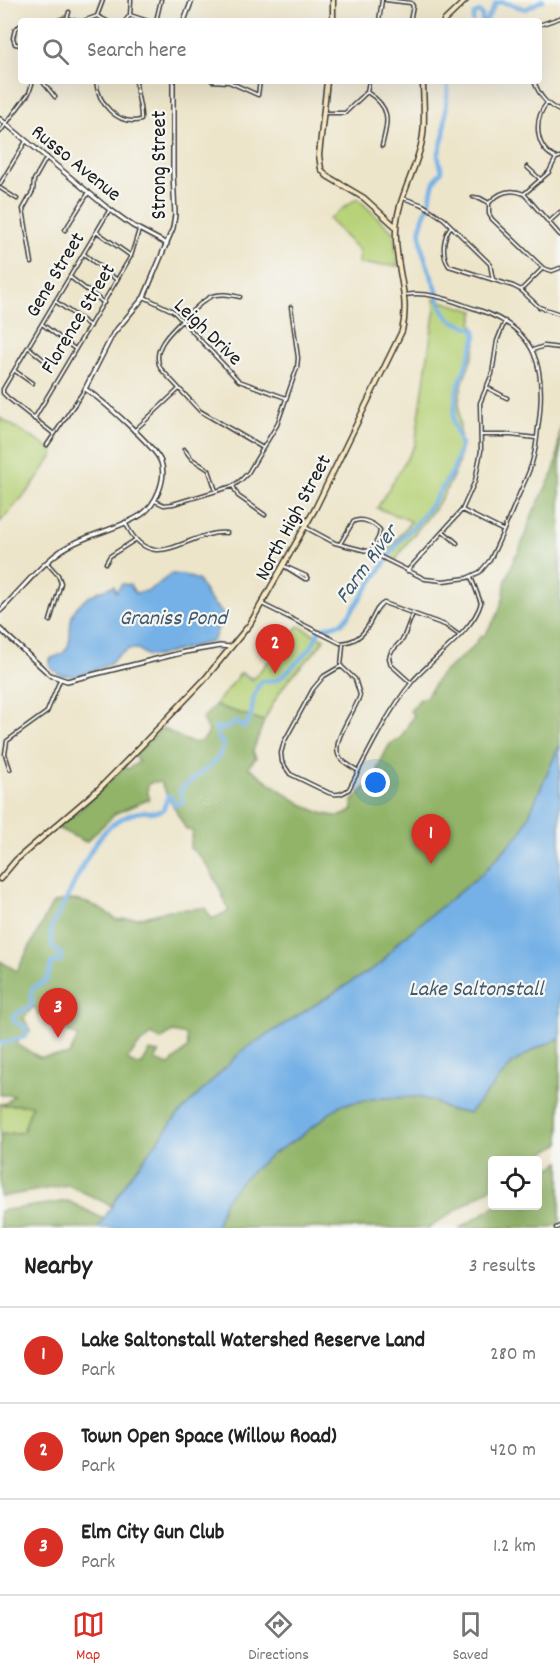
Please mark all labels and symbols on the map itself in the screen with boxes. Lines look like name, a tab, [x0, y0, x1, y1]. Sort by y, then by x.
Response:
street label: Strong Street	[146, 110, 176, 219]
street label: Russo Avenue	[23, 119, 127, 210]
street label: Gene Street	[19, 227, 94, 324]
street label: Florence Street	[35, 258, 124, 380]
street label: Leigh Drive	[166, 293, 248, 374]
street label: North High Street	[249, 450, 341, 587]
water label: Farm River	[329, 517, 409, 611]
water label: Graniss Pond	[119, 604, 229, 635]
pin: 2	[256, 624, 294, 674]
your location	[361, 768, 390, 797]
pin: 1	[412, 814, 450, 864]
water label: Lake Saltonstall	[409, 975, 545, 1006]
pin: 3	[38, 988, 78, 1038]

